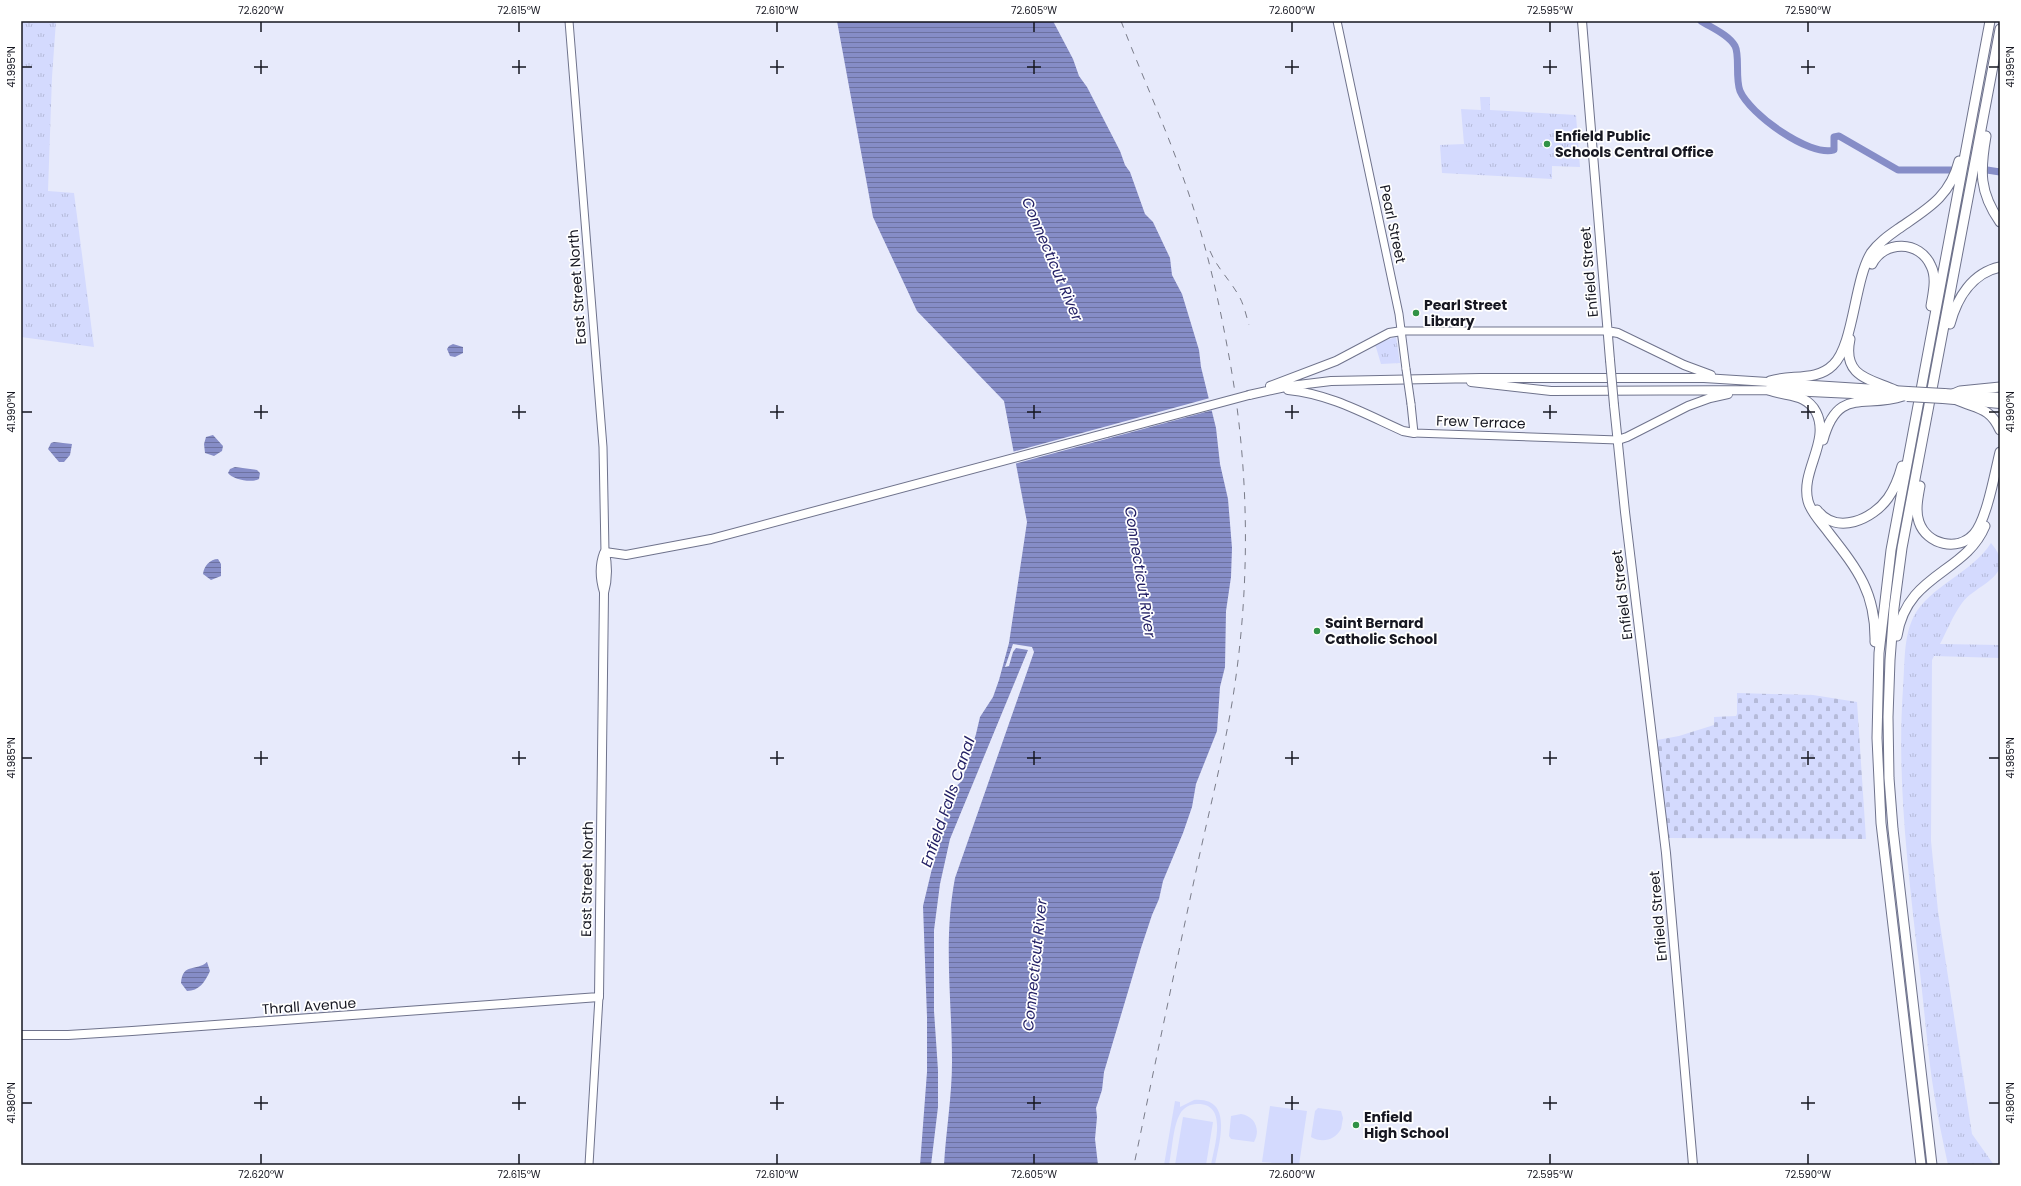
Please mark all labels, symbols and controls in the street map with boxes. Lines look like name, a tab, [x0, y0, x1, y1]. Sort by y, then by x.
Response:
text: 72.620°W	[238, 3, 284, 18]
text: 72.615°W	[498, 3, 541, 18]
text: 72.610°W	[756, 3, 799, 18]
text: 72.605°W	[1011, 3, 1057, 18]
text: 72.600°W	[1269, 3, 1315, 18]
text: 72.595°W	[1527, 3, 1573, 18]
text: 72.590°W	[1785, 3, 1831, 18]
text: 41.995°N	[4, 46, 19, 88]
text: 41.995°N	[2003, 46, 2018, 88]
place label: Enfield Public Schools Central Office	[1555, 126, 1714, 162]
marker: Enfield Public Schools Central Office	[1542, 139, 1552, 149]
street label: Pearl Street	[1375, 183, 1411, 265]
water label: Connecticut River	[1017, 194, 1088, 324]
street label: Enfield Street	[1575, 226, 1603, 318]
street label: East Street North	[563, 229, 591, 345]
place label: Pearl Street Library	[1424, 295, 1507, 331]
marker: Pearl Street Library	[1411, 308, 1421, 318]
text: 41.990°N	[4, 391, 19, 433]
text: 41.990°N	[2003, 391, 2018, 433]
street label: Frew Terrace	[1436, 410, 1526, 434]
water label: Connecticut River	[1120, 505, 1161, 639]
street label: Enfield Street	[1607, 549, 1637, 641]
place label: Saint Bernard Catholic School	[1325, 613, 1437, 649]
marker: Saint Bernard Catholic School	[1312, 626, 1322, 636]
water label: Enfield Falls Canal	[915, 734, 980, 870]
text: 41.985°N	[4, 737, 19, 779]
text: 41.985°N	[2003, 737, 2018, 779]
street label: East Street North	[576, 821, 598, 937]
street label: Enfield Street	[1644, 870, 1672, 962]
water label: Connecticut River	[1017, 897, 1052, 1032]
street label: Thrall Avenue	[261, 993, 357, 1019]
text: 41.980°N	[4, 1082, 19, 1124]
text: 41.980°N	[2003, 1082, 2018, 1124]
place label: Enfield High School	[1364, 1107, 1449, 1143]
marker: Enfield High School	[1351, 1120, 1361, 1130]
text: 72.620°W	[238, 1167, 284, 1182]
text: 72.615°W	[498, 1167, 541, 1182]
text: 72.610°W	[756, 1167, 799, 1182]
text: 72.605°W	[1011, 1167, 1057, 1182]
text: 72.600°W	[1269, 1167, 1315, 1182]
text: 72.595°W	[1527, 1167, 1573, 1182]
text: 72.590°W	[1785, 1167, 1831, 1182]

